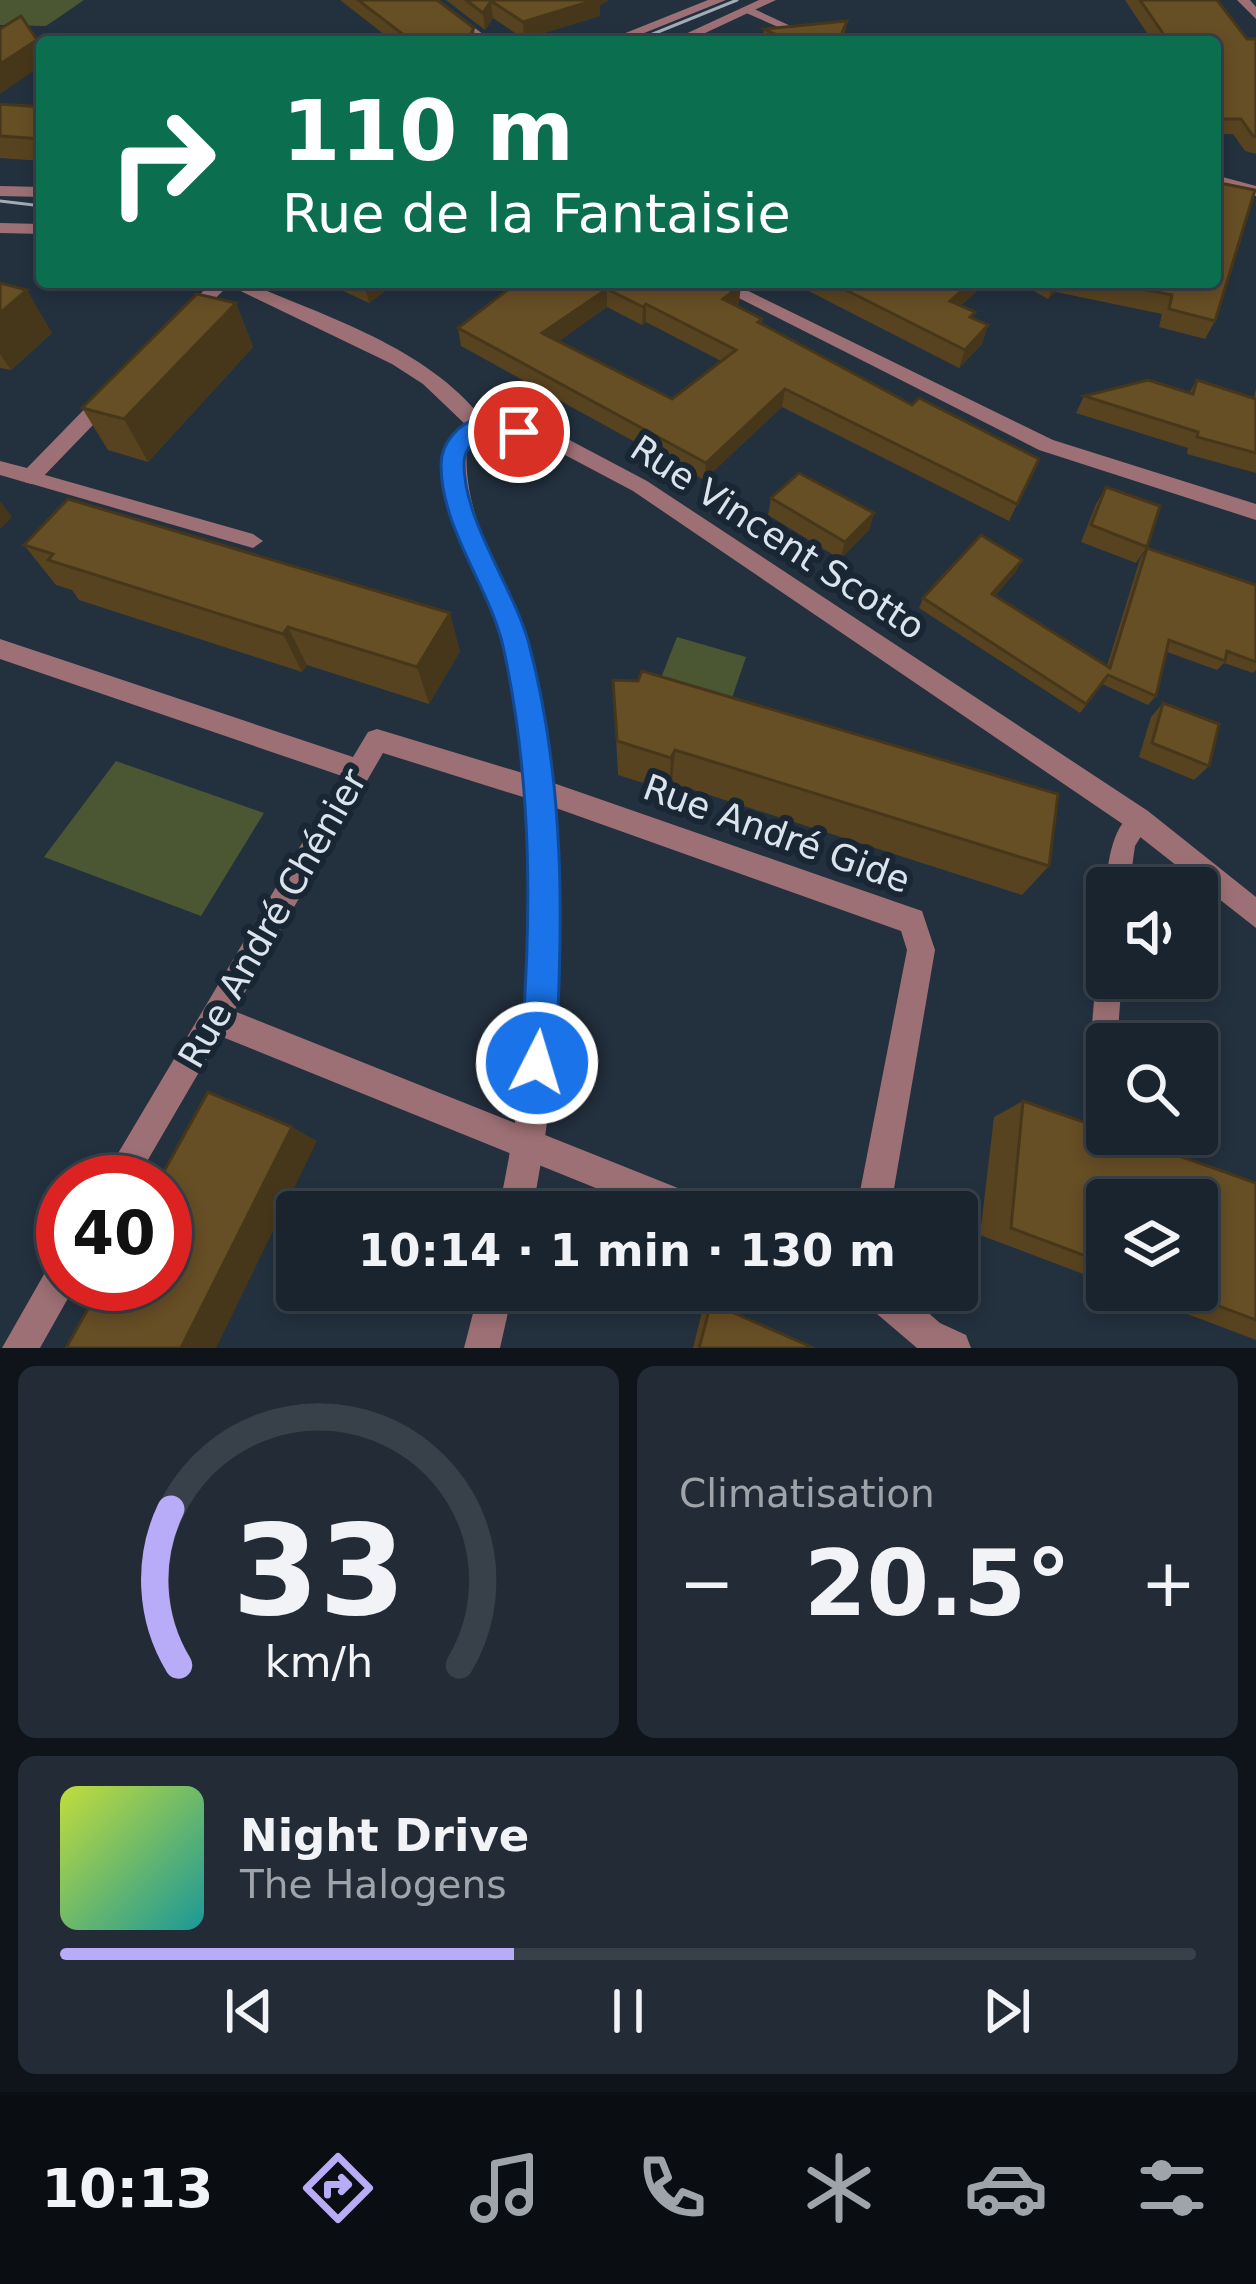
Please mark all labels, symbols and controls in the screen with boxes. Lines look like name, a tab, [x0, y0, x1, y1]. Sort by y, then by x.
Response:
text: 110 m	[282, 82, 574, 180]
icon: right	[84, 84, 240, 240]
text: Rue de la Fantaisie	[282, 182, 791, 245]
pin	[468, 381, 570, 483]
icon: arrive	[486, 399, 552, 465]
street label: Rue Vincent Scotto	[623, 427, 932, 648]
street label: Rue André Chénier	[170, 762, 375, 1075]
street label: Rue André Gide	[638, 766, 916, 901]
map controls	[1086, 867, 1218, 1311]
button: sound	[1086, 867, 1218, 999]
position arrow	[474, 1000, 600, 1126]
button: search	[1086, 1023, 1218, 1155]
speed limit sign: 40	[36, 1155, 192, 1311]
button: layers	[1086, 1179, 1218, 1311]
text: 10:14 · 1 min · 130 m	[358, 1224, 896, 1277]
text: Climatisation	[679, 1471, 935, 1516]
text: 33	[232, 1498, 405, 1643]
text: 20.5°	[804, 1531, 1071, 1636]
text: −	[679, 1545, 734, 1622]
text: +	[1141, 1545, 1196, 1622]
text: km/h	[264, 1637, 373, 1687]
text: Night Drive	[240, 1809, 529, 1862]
text: The Halogens	[240, 1862, 507, 1907]
icon: previous	[216, 1978, 282, 2044]
icon: pause	[595, 1978, 661, 2044]
icon: next	[974, 1978, 1040, 2044]
icon: directions	[296, 2146, 380, 2230]
icon: music	[463, 2146, 547, 2230]
icon: phone	[630, 2146, 714, 2230]
icon: climate	[797, 2146, 881, 2230]
icon: car	[964, 2146, 1048, 2230]
icon: filters	[1130, 2146, 1214, 2230]
text: 10:13	[41, 2157, 213, 2220]

